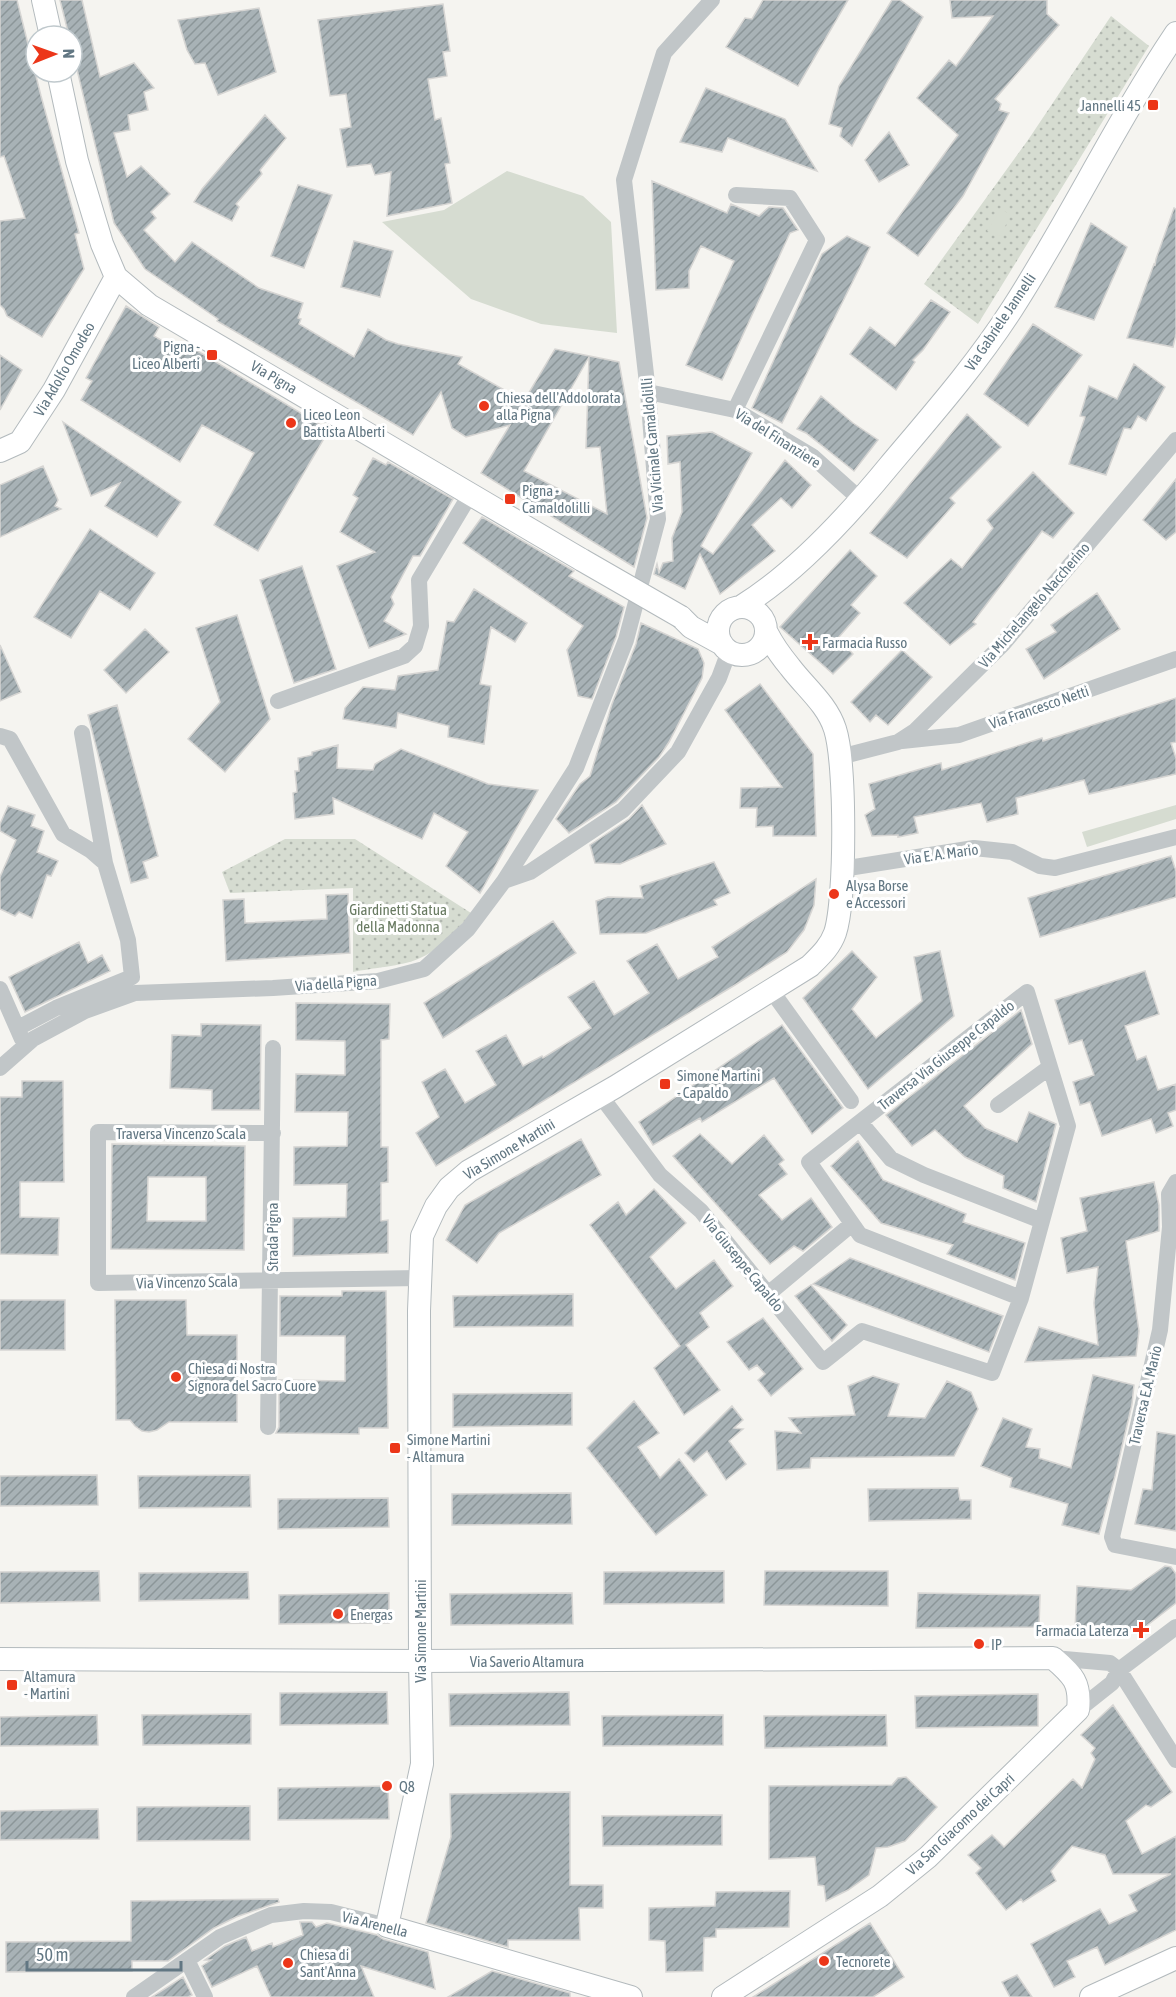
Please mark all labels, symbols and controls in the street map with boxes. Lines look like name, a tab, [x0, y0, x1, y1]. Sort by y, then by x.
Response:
north arrow	[24, 24, 84, 84]
text: N	[60, 49, 78, 59]
place label: Jannelli 45	[1080, 97, 1141, 114]
marker: Jannelli 45	[1146, 98, 1160, 112]
street label: Via Gabriele Jannelli	[961, 270, 1039, 374]
street label: Via Adolfo Omodeo	[30, 319, 98, 419]
place label: Pigna - Liceo Alberti	[132, 338, 200, 372]
marker: Pigna - Liceo Alberti	[205, 348, 219, 362]
street label: Via Pigna	[248, 357, 300, 397]
street label: Via Vicinale Camaldolilli	[638, 377, 666, 513]
place label: Chiesa dell'Addolorata alla Pigna	[496, 389, 621, 423]
marker: Chiesa dell'Addolorata alla Pigna	[477, 399, 491, 413]
street label: Via del Finanziere	[732, 405, 824, 471]
place label: Liceo Leon Battista Alberti	[303, 406, 385, 440]
marker: Liceo Leon Battista Alberti	[284, 416, 298, 430]
place label: Pigna - Camaldolilli	[522, 482, 590, 516]
marker: Pigna - Camaldolilli	[503, 492, 517, 506]
street label: Via Michelangelo Naccherino	[975, 539, 1093, 671]
place label: Farmacia Russo	[822, 634, 907, 651]
marker: Farmacia Russo	[803, 635, 817, 649]
street label: Via Francesco Netti	[987, 682, 1091, 732]
street label: Via E. A. Mario	[903, 840, 979, 868]
place label: Alysa Borse e Accessori	[846, 877, 909, 911]
marker: Alysa Borse e Accessori	[827, 887, 841, 901]
park label: Giardinetti Statua della Madonna	[349, 901, 447, 935]
street label: Via della Pigna	[295, 972, 377, 994]
street label: Traversa Via Giuseppe Capaldo	[875, 997, 1017, 1113]
place label: Simone Martini - Capaldo	[677, 1067, 761, 1101]
marker: Simone Martini - Capaldo	[658, 1077, 672, 1091]
street label: Via Simone Martini	[460, 1115, 558, 1183]
street label: Traversa Vincenzo Scala	[116, 1125, 246, 1142]
street label: Strada Pigna	[264, 1202, 281, 1272]
street label: Via Giuseppe Capaldo	[699, 1211, 787, 1315]
street label: Via Vincenzo Scala	[136, 1273, 238, 1291]
street label: Traversa E.A. Mario	[1125, 1344, 1165, 1446]
place label: Chiesa di Nostra Signora del Sacro Cuore	[188, 1360, 316, 1394]
marker: Chiesa di Nostra Signora del Sacro Cuore	[169, 1370, 183, 1384]
place label: Simone Martini - Altamura	[407, 1431, 491, 1465]
marker: Simone Martini - Altamura	[388, 1441, 402, 1455]
street label: Via Simone Martini	[412, 1579, 429, 1683]
place label: Energas	[350, 1606, 393, 1623]
marker: Energas	[331, 1607, 345, 1621]
place label: Farmacia Laterza	[1035, 1622, 1129, 1639]
marker: Farmacia Laterza	[1134, 1623, 1148, 1637]
place label: IP	[991, 1636, 1002, 1653]
marker: IP	[972, 1637, 986, 1651]
street label: Via Saverio Altamura	[470, 1653, 584, 1670]
place label: Altamura - Martini	[24, 1668, 76, 1702]
marker: Altamura - Martini	[5, 1678, 19, 1692]
street label: Via San Giacomo dei Capri	[902, 1770, 1018, 1878]
place label: Q8	[399, 1778, 415, 1795]
marker: Q8	[380, 1779, 394, 1793]
street label: Via Arenella	[340, 1908, 410, 1940]
scale bar	[27, 1934, 182, 1972]
text: 50 m	[36, 1944, 68, 1965]
place label: Chiesa di Sant'Anna	[300, 1946, 356, 1980]
place label: Tecnorete	[836, 1953, 891, 1970]
marker: Tecnorete	[817, 1954, 831, 1968]
marker: Chiesa di Sant'Anna	[281, 1956, 295, 1970]

